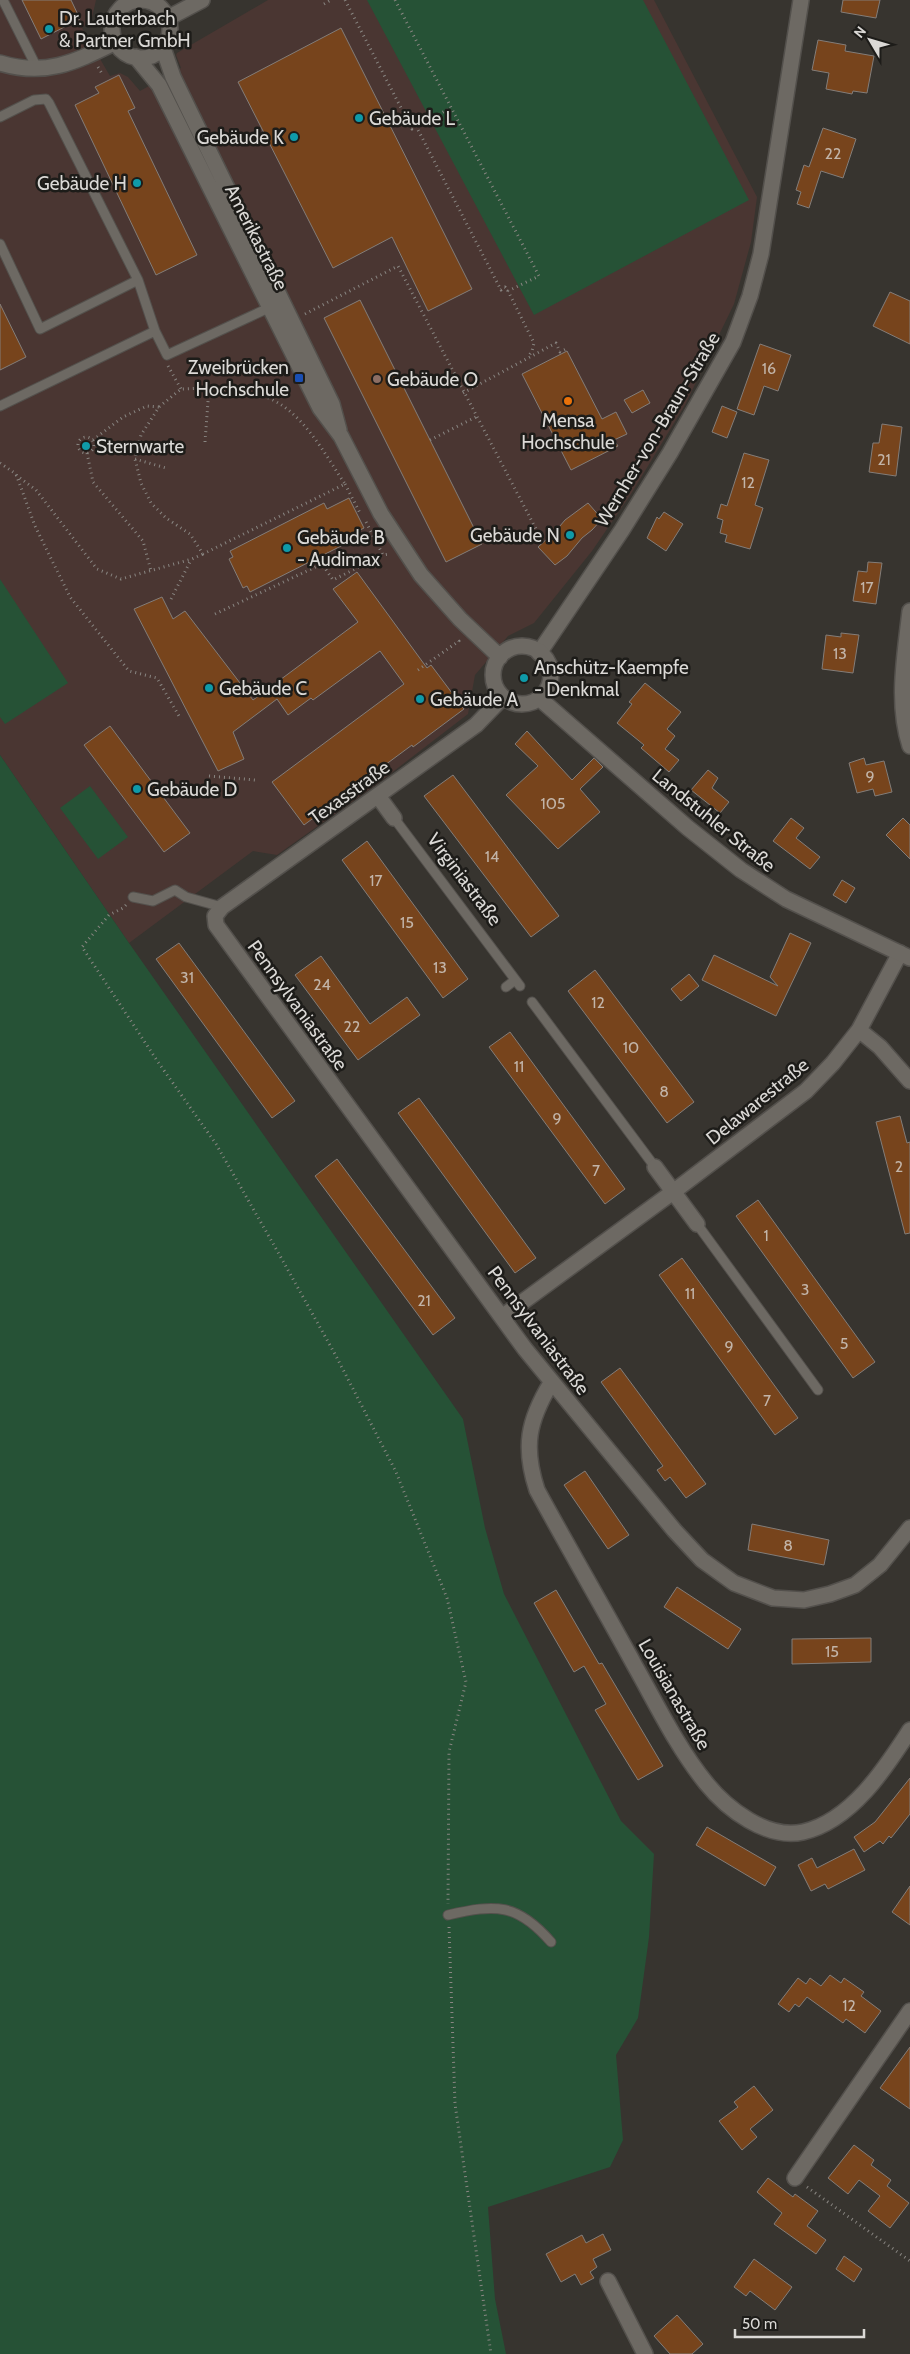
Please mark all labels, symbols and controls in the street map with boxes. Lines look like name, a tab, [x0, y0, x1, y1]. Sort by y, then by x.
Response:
place label: Dr. Lauterbach & Partner GmbH	[59, 7, 191, 52]
north arrow	[845, 15, 895, 65]
marker: Dr. Lauterbach & Partner GmbH	[43, 23, 55, 35]
text: N	[850, 23, 870, 41]
place label: Gebäude L	[369, 107, 456, 130]
marker: Gebäude L	[353, 112, 365, 124]
place label: Gebäude K	[197, 126, 284, 149]
marker: Gebäude K	[288, 131, 300, 143]
house number: 22	[825, 144, 841, 163]
place label: Gebäude H	[37, 172, 127, 195]
marker: Gebäude H	[131, 177, 143, 189]
street label: Amerikastraße	[220, 181, 293, 294]
street label: Wernher-von-Braun-Straße	[590, 328, 725, 531]
place label: Zweibrücken Hochschule	[188, 356, 289, 401]
house number: 16	[762, 359, 776, 378]
place label: Gebäude O	[387, 368, 478, 391]
marker: Zweibrücken Hochschule	[293, 372, 305, 384]
marker: Gebäude O	[371, 373, 383, 385]
marker: Mensa Hochschule	[562, 395, 574, 407]
place label: Mensa Hochschule	[521, 409, 615, 454]
place label: Sternwarte	[96, 435, 184, 458]
marker: Sternwarte	[80, 440, 92, 452]
house number: 21	[877, 450, 891, 469]
house number: 12	[741, 473, 755, 492]
place label: Gebäude N	[470, 524, 560, 547]
place label: Gebäude B - Audimax	[297, 526, 385, 571]
marker: Gebäude N	[564, 529, 576, 541]
marker: Gebäude B - Audimax	[281, 542, 293, 554]
house number: 17	[860, 578, 874, 597]
house number: 13	[833, 644, 847, 663]
place label: Anschütz-Kaempfe - Denkmal	[534, 656, 689, 701]
marker: Anschütz-Kaempfe - Denkmal	[518, 672, 530, 684]
place label: Gebäude C	[219, 677, 308, 700]
marker: Gebäude C	[203, 682, 215, 694]
place label: Gebäude A	[430, 688, 519, 711]
marker: Gebäude A	[414, 693, 426, 705]
street label: Texasstraße	[304, 755, 394, 829]
street label: Landstuhler Straße	[648, 764, 780, 877]
house number: 9	[865, 767, 875, 786]
place label: Gebäude D	[147, 778, 238, 801]
marker: Gebäude D	[131, 783, 143, 795]
house number: 105	[540, 794, 566, 813]
street label: Virginiastraße	[422, 829, 507, 930]
house number: 14	[485, 847, 499, 866]
house number: 17	[369, 871, 383, 890]
house number: 15	[400, 913, 414, 932]
street label: Pennsylvaniastraße	[243, 936, 353, 1075]
house number: 13	[433, 958, 447, 977]
house number: 31	[180, 968, 194, 987]
house number: 24	[313, 975, 331, 994]
house number: 12	[591, 993, 605, 1012]
house number: 22	[344, 1017, 360, 1036]
house number: 10	[623, 1038, 639, 1057]
street label: Delawarestraße	[702, 1053, 813, 1150]
house number: 11	[514, 1057, 524, 1076]
house number: 8	[659, 1082, 669, 1101]
house number: 9	[552, 1109, 562, 1128]
house number: 2	[895, 1157, 903, 1176]
house number: 7	[592, 1161, 600, 1180]
house number: 1	[763, 1226, 769, 1245]
street label: Pennsylvaniastraße	[483, 1261, 595, 1399]
house number: 3	[801, 1280, 809, 1299]
house number: 11	[685, 1284, 695, 1303]
house number: 21	[417, 1291, 431, 1310]
house number: 5	[840, 1334, 848, 1353]
house number: 9	[724, 1337, 734, 1356]
house number: 7	[763, 1391, 771, 1410]
house number: 8	[783, 1536, 793, 1555]
street label: Louisianastraße	[634, 1635, 716, 1754]
house number: 15	[825, 1642, 839, 1661]
house number: 12	[842, 1996, 856, 2015]
scale bar	[735, 2306, 864, 2338]
text: 50 m	[742, 2315, 777, 2333]

